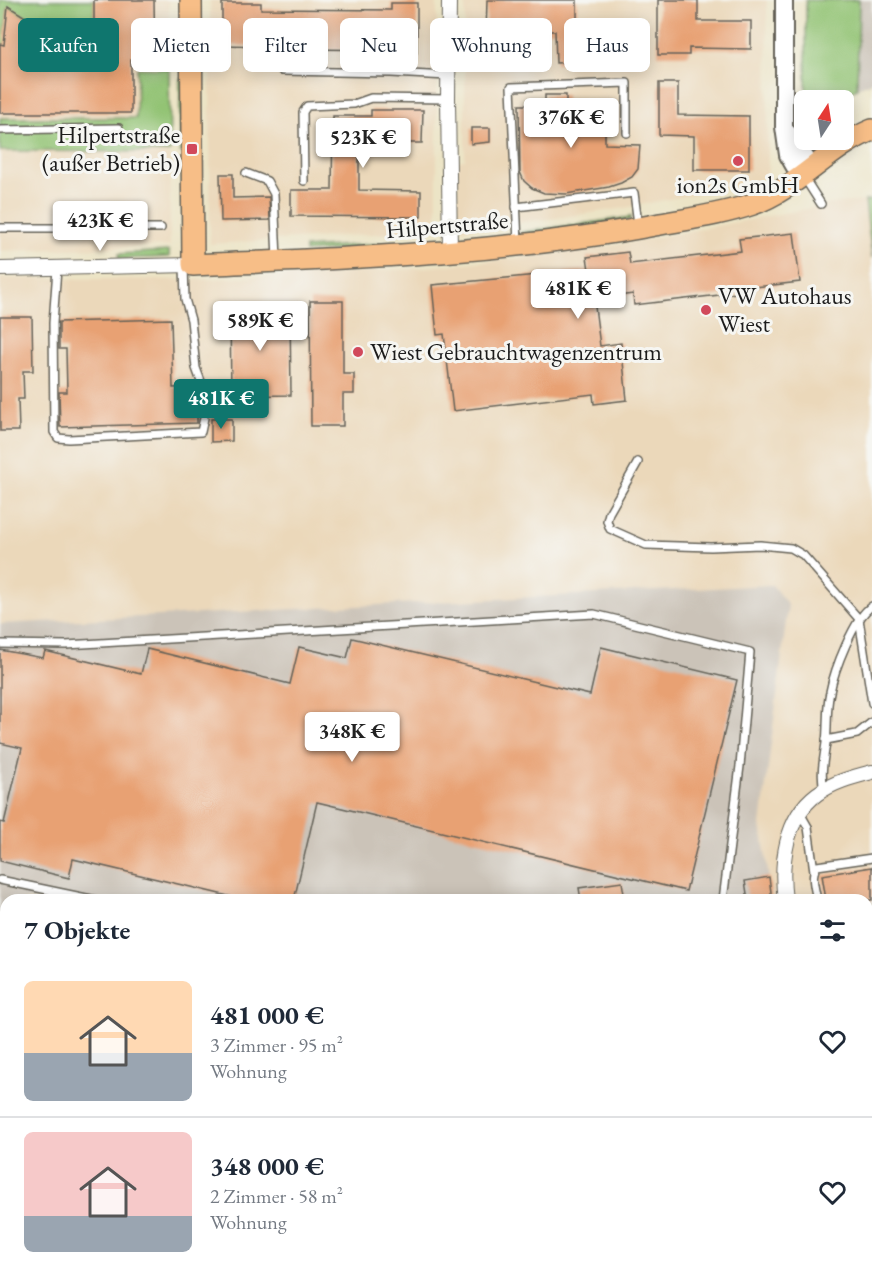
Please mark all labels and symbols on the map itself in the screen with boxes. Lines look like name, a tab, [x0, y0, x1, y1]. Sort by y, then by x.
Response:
north arrow	[794, 90, 854, 150]
pin: 376K €	[522, 98, 620, 149]
pin: 523K €	[314, 118, 412, 169]
place label: Hilpertstraße (außer Betrieb)	[42, 119, 180, 178]
marker: Hilpertstraße (außer Betrieb)	[185, 142, 199, 156]
marker: ion2s GmbH	[731, 154, 745, 168]
place label: ion2s GmbH	[677, 169, 799, 200]
pin: 423K €	[51, 201, 149, 252]
street label: Hilpertstraße	[384, 204, 509, 245]
pin: 481K €	[529, 269, 627, 320]
place label: VW Autohaus Wiest	[718, 280, 852, 339]
pin: 589K €	[211, 301, 309, 352]
marker: VW Autohaus Wiest	[699, 303, 713, 317]
place label: Wiest Gebrauchtwagenzentrum	[370, 336, 662, 367]
marker: Wiest Gebrauchtwagenzentrum	[351, 345, 365, 359]
pin: 481K €	[172, 379, 270, 430]
pin: 348K €	[303, 712, 401, 763]

